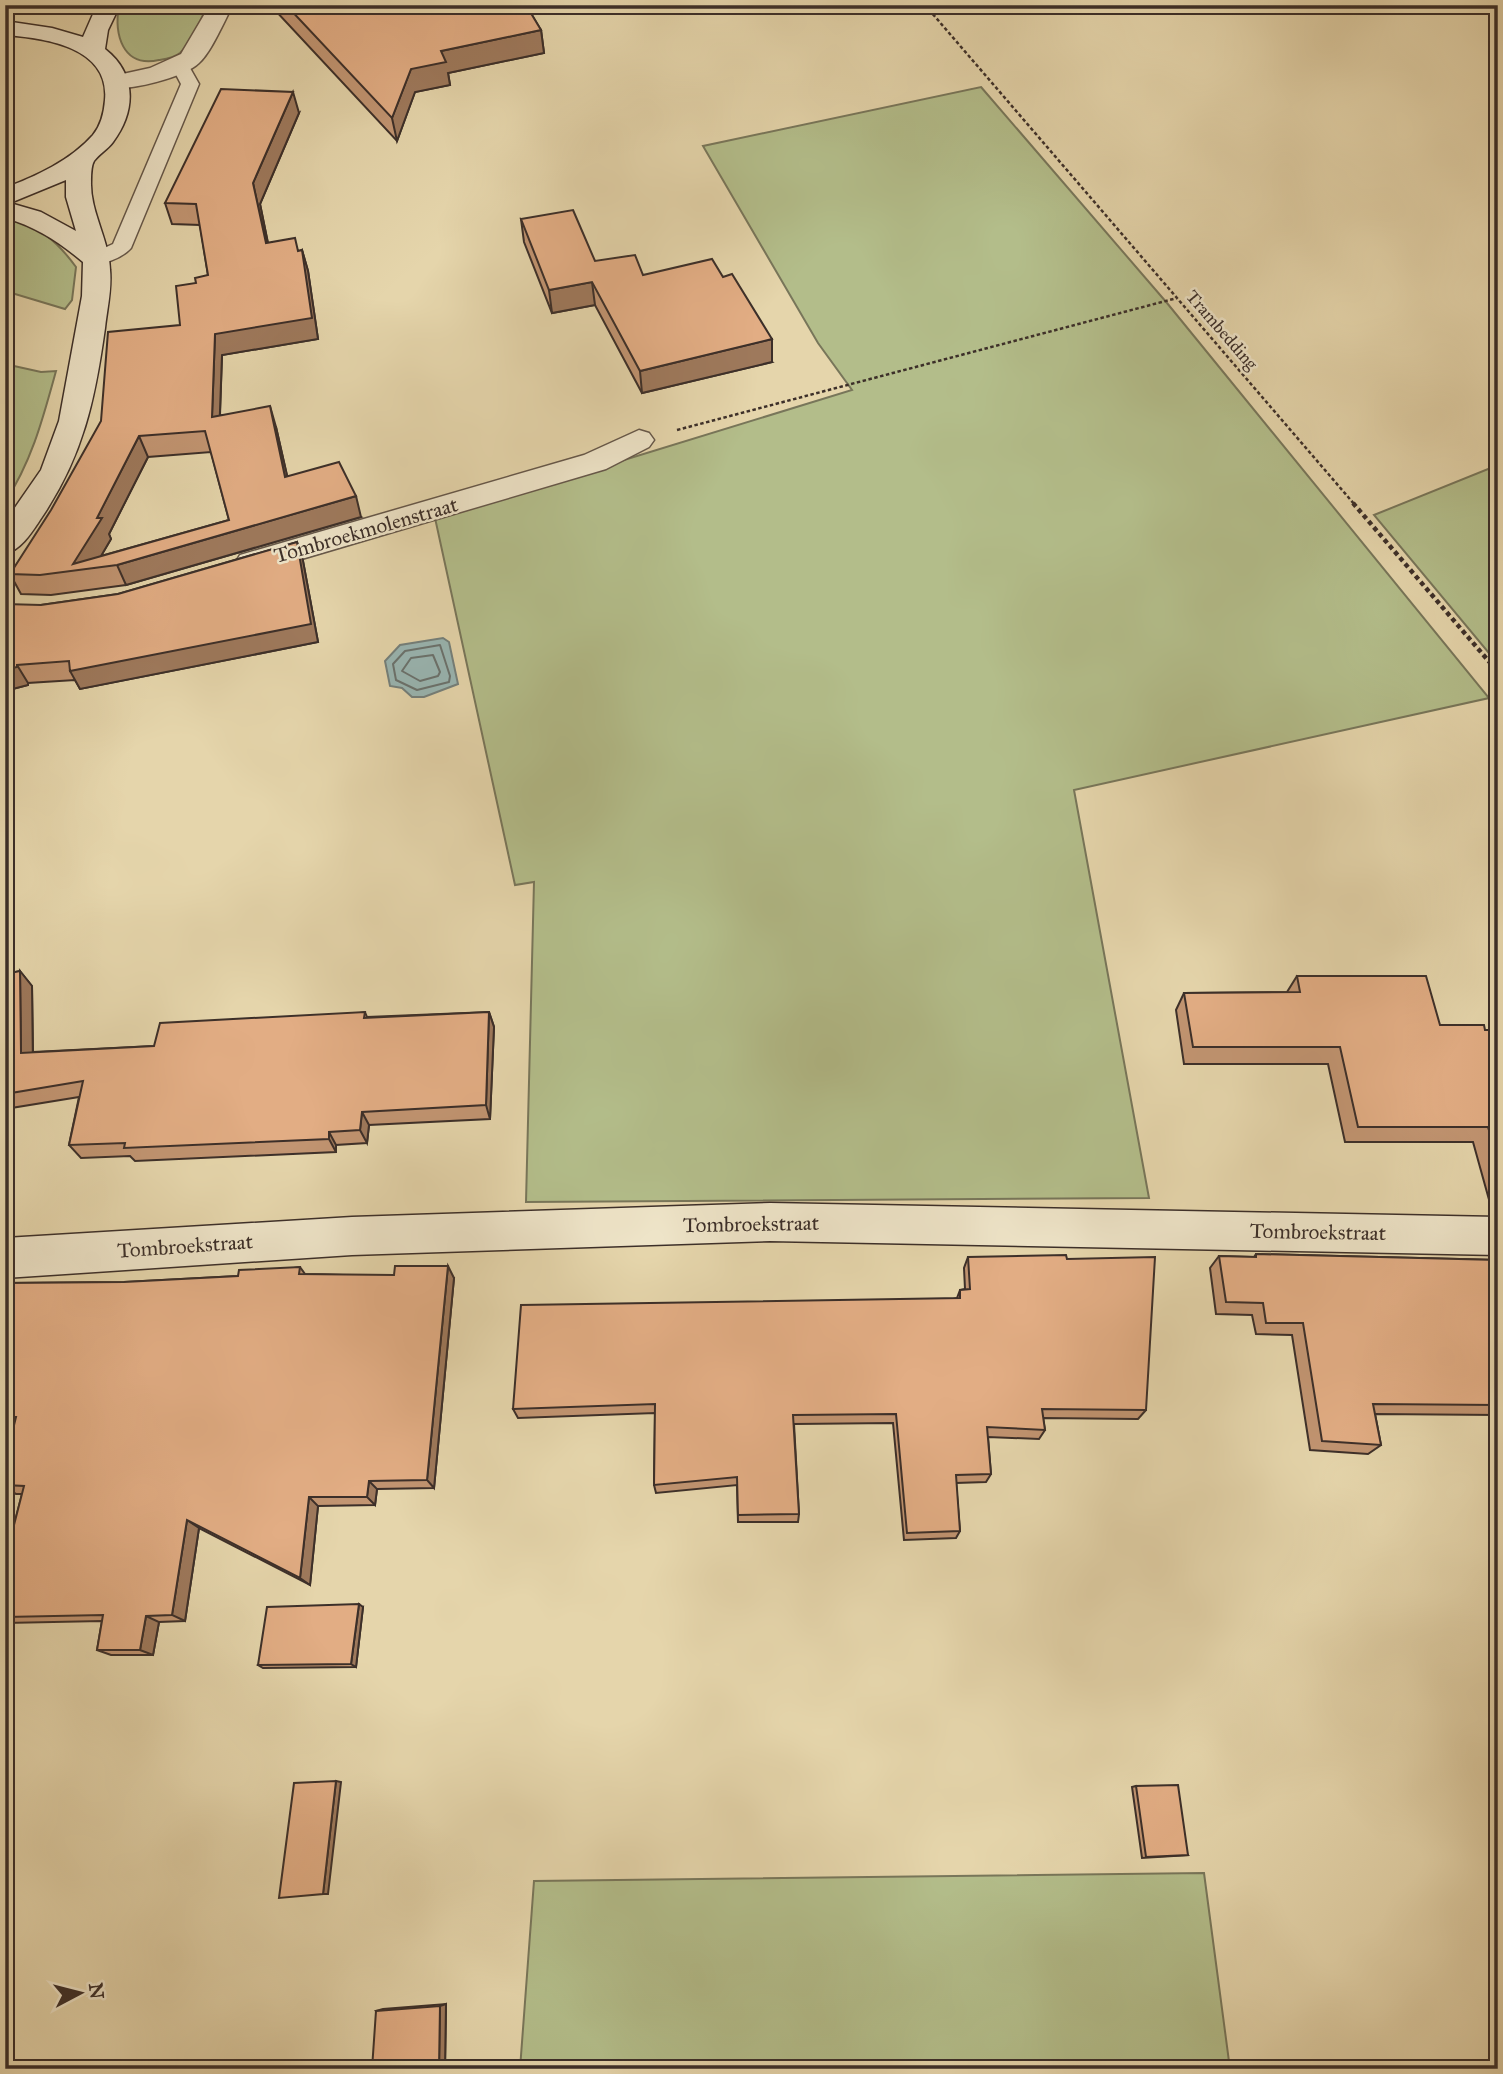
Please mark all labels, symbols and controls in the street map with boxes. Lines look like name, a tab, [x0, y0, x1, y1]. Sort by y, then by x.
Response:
street label: Trambedding	[1181, 286, 1263, 376]
street label: Tombroekmolenstraat	[271, 491, 461, 569]
street label: Tombroekstraat	[683, 1210, 820, 1238]
street label: Tombroekstraat	[1250, 1218, 1387, 1246]
street label: Tombroekstraat	[116, 1228, 254, 1264]
north arrow	[46, 1958, 116, 2028]
text: N	[84, 1982, 109, 2000]

